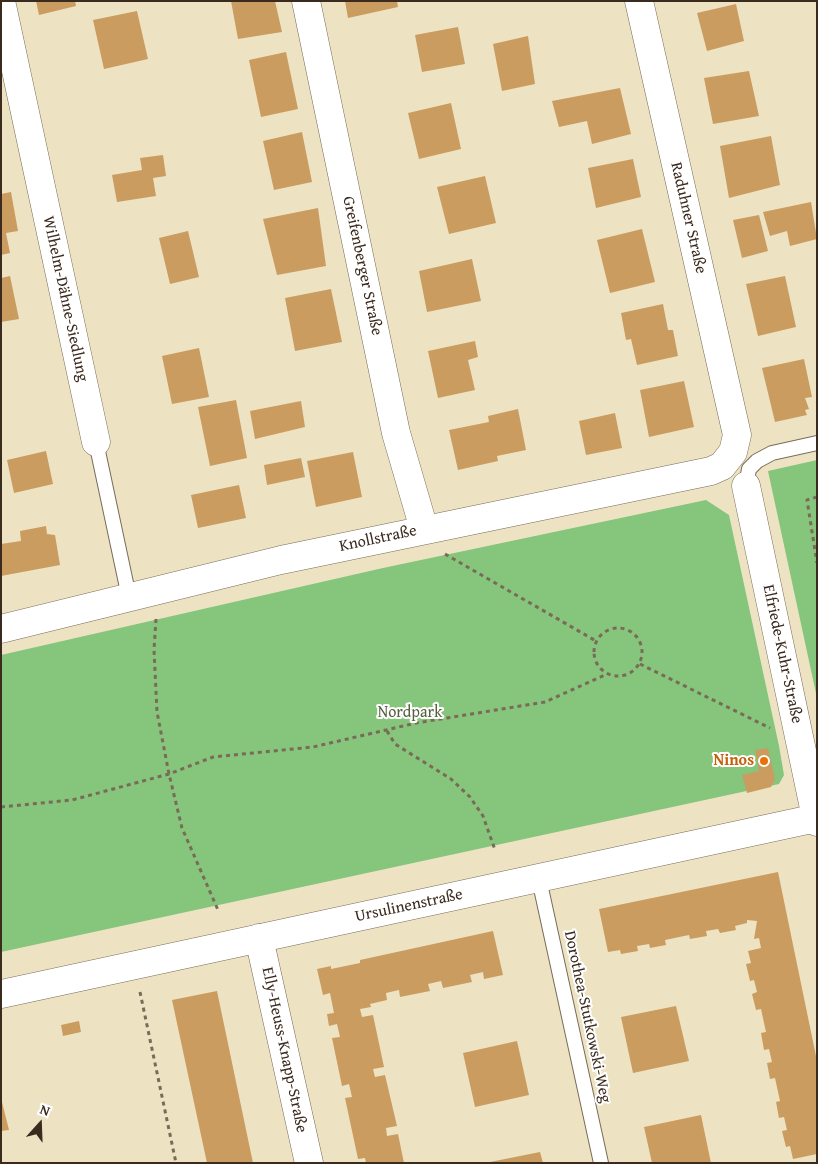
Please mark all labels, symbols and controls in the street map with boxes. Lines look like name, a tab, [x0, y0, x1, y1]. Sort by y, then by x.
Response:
street label: Raduhner Straße	[666, 160, 710, 276]
street label: Greifenberger Straße	[338, 195, 386, 337]
street label: Wilhelm-Dähne-Siedlung	[38, 214, 92, 384]
street label: Knollstraße	[338, 521, 418, 557]
street label: Elfriede-Kuhr-Straße	[758, 583, 806, 725]
park label: Nordpark	[378, 703, 442, 723]
place label: Ninos	[714, 751, 754, 771]
marker: Ninos	[758, 755, 770, 767]
street label: Ursulinenstraße	[353, 885, 465, 927]
street label: Dorothea-Stutkowski-Weg	[559, 929, 615, 1105]
street label: Elly-Heuss-Knapp-Straße	[257, 966, 311, 1134]
north arrow	[15, 1099, 65, 1149]
text: N	[37, 1099, 53, 1121]

